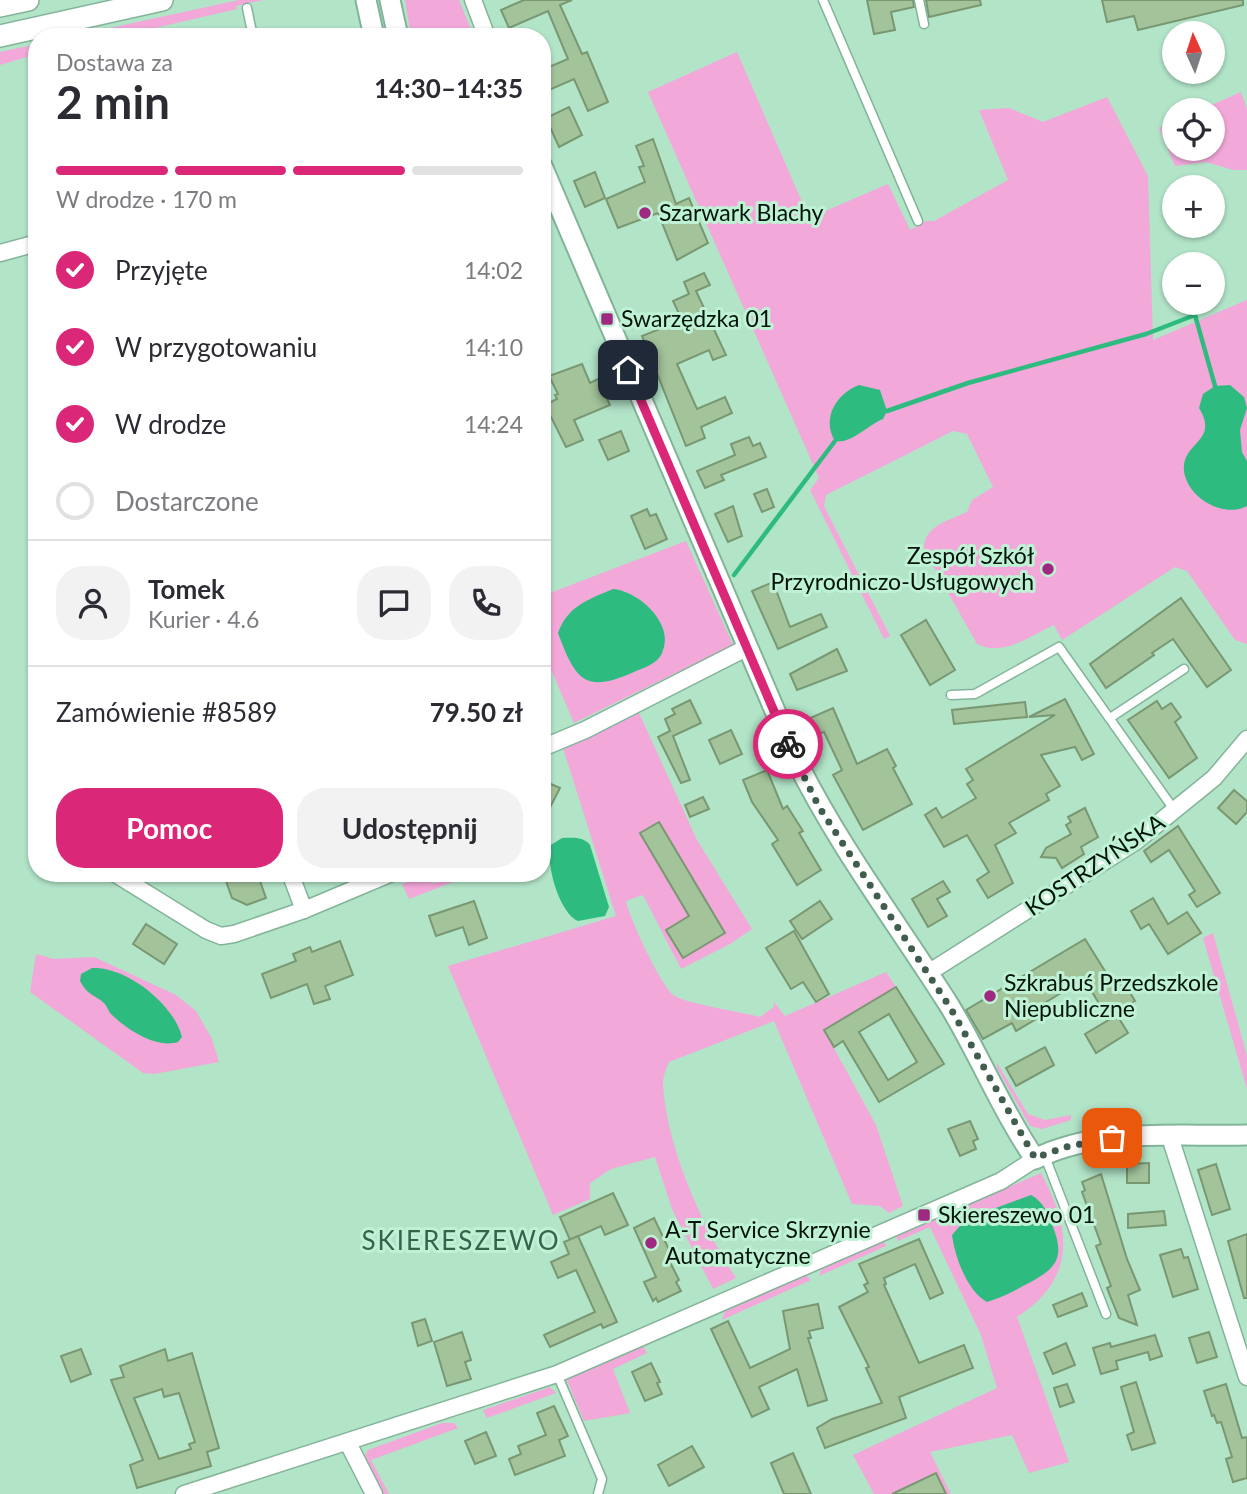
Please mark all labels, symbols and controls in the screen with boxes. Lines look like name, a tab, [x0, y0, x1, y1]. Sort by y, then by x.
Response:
north arrow	[1162, 21, 1225, 84]
map controls	[1162, 21, 1225, 315]
text: Dostawa za	[56, 48, 173, 76]
text: 14:30–14:35	[374, 72, 523, 104]
text: 2 min	[56, 74, 170, 129]
button: locate	[1162, 98, 1225, 161]
button: +	[1162, 175, 1225, 238]
text: W drodze · 170 m	[56, 185, 237, 213]
place label: Szarwark Blachy	[659, 198, 824, 226]
marker: Szarwark Blachy	[637, 205, 653, 221]
icon: check	[56, 251, 94, 289]
button: −	[1162, 252, 1225, 315]
text: Przyjęte	[115, 254, 208, 286]
text: 14:02	[464, 256, 523, 284]
place label: Swarzędzka 01	[621, 304, 772, 332]
marker: Swarzędzka 01	[599, 311, 615, 327]
icon: check	[56, 328, 94, 366]
text: W przygotowaniu	[115, 331, 317, 363]
text: 14:10	[464, 333, 523, 361]
pin	[598, 340, 658, 400]
icon: home	[609, 351, 647, 389]
icon: check	[56, 405, 94, 443]
text: W drodze	[115, 408, 226, 440]
text: 14:24	[464, 410, 523, 438]
text: Dostarczone	[115, 485, 259, 517]
place label: Zespół Szkół Przyrodniczo-Usługowych	[771, 541, 1034, 595]
marker: Zespół Szkół Przyrodniczo-Usługowych	[1040, 561, 1056, 577]
button: person	[56, 566, 130, 640]
button: chat	[357, 566, 431, 640]
button: phone	[449, 566, 523, 640]
text: Tomek	[148, 573, 225, 605]
text: Kurier · 4.6	[148, 605, 259, 633]
text: Zamówienie #8589	[56, 696, 277, 728]
text: 79.50 zł	[430, 696, 523, 728]
courier	[753, 709, 823, 779]
icon: bike	[769, 725, 807, 763]
button: Pomoc	[56, 788, 283, 868]
button: Udostępnij	[297, 788, 523, 868]
street label: KOSTRZYŃSKA	[1019, 807, 1170, 921]
place label: Szkrabuś Przedszkole Niepubliczne	[1004, 968, 1219, 1022]
marker: Szkrabuś Przedszkole Niepubliczne	[982, 988, 998, 1004]
pin	[1082, 1108, 1142, 1168]
icon: bag	[1093, 1119, 1131, 1157]
place label: Skiereszewo 01	[938, 1200, 1095, 1228]
marker: Skiereszewo 01	[916, 1207, 932, 1223]
place label: A-T Service Skrzynie Automatyczne	[665, 1215, 871, 1269]
district label: SKIERESZEWO	[361, 1224, 561, 1256]
marker: A-T Service Skrzynie Automatyczne	[643, 1235, 659, 1251]

